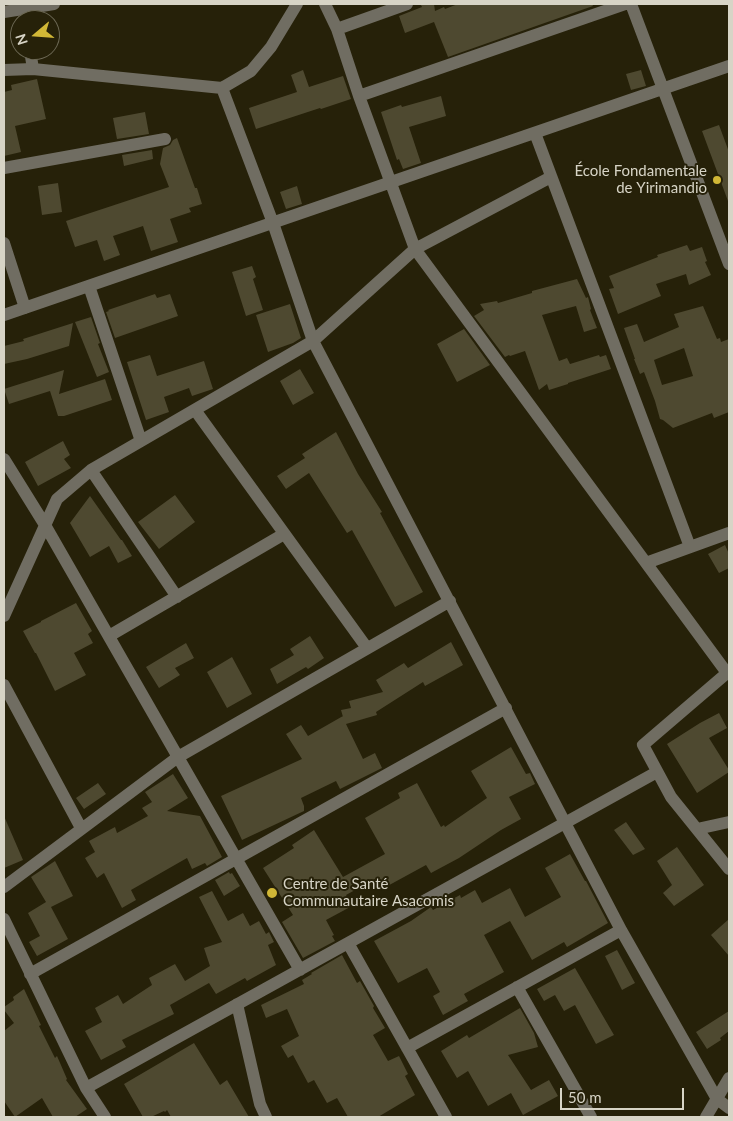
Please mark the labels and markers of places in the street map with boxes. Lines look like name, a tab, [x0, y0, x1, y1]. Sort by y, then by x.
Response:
place label: École Fondamentale de Yirimandio	[574, 162, 707, 197]
marker: École Fondamentale de Yirimandio	[711, 174, 723, 186]
place label: Centre de Santé Communautaire Asacomis	[283, 875, 454, 910]
marker: Centre de Santé Communautaire Asacomis	[265, 886, 279, 900]

